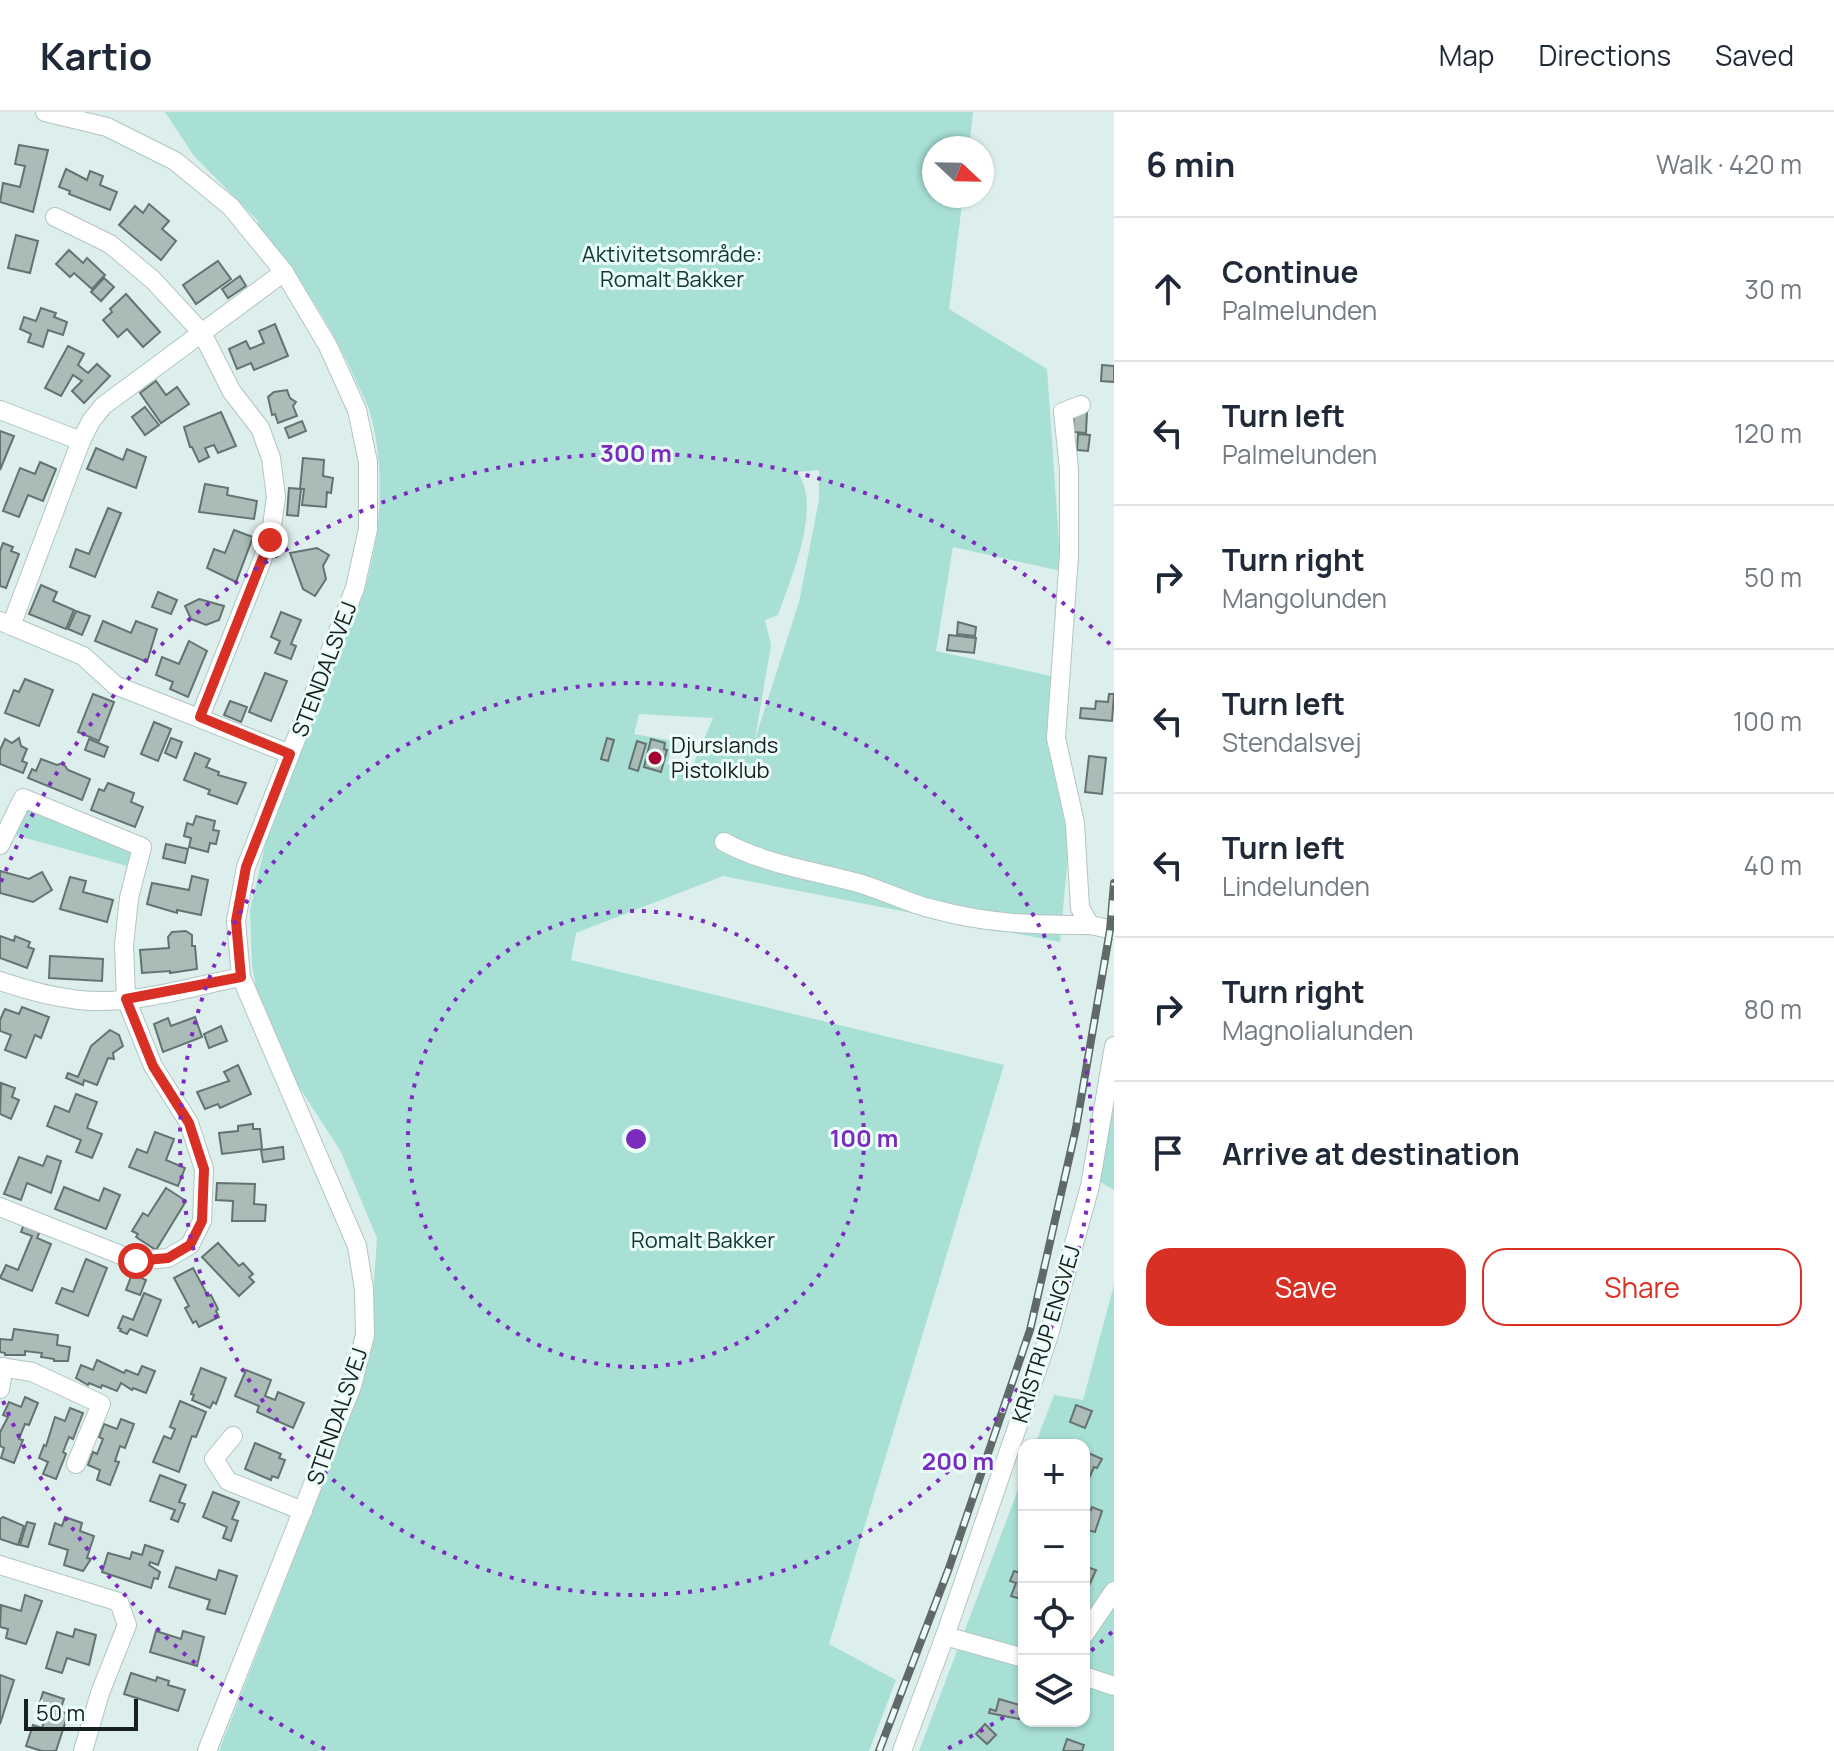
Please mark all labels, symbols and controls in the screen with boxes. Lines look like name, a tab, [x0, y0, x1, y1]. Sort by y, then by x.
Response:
text: Kartio	[40, 29, 152, 81]
text: Map	[1439, 36, 1494, 74]
text: Directions	[1538, 36, 1671, 74]
text: Saved	[1715, 36, 1794, 74]
north arrow	[922, 136, 994, 208]
text: 6 min	[1146, 141, 1235, 187]
text: Walk · 420 m	[1656, 146, 1802, 182]
park label: Aktivitetsområde: Romalt Bakker	[582, 239, 762, 294]
text: Continue	[1222, 251, 1358, 292]
icon: ahead	[1146, 267, 1190, 311]
text: 30 m	[1745, 271, 1802, 307]
text: Palmelunden	[1222, 292, 1377, 328]
text: Turn left	[1222, 395, 1345, 436]
icon: left	[1146, 411, 1190, 455]
text: 120 m	[1734, 415, 1802, 451]
text: 300 m	[600, 436, 672, 469]
text: Palmelunden	[1222, 436, 1377, 472]
route end	[252, 522, 288, 558]
text: Turn right	[1222, 539, 1365, 580]
icon: right	[1146, 555, 1190, 599]
text: 50 m	[1744, 559, 1802, 595]
text: Mangolunden	[1222, 580, 1387, 616]
street label: STENDALSVEJ	[284, 597, 364, 741]
text: Turn left	[1222, 683, 1345, 724]
icon: left	[1146, 699, 1190, 743]
text: 100 m	[1733, 703, 1802, 739]
text: Stendalsvej	[1222, 724, 1362, 760]
place label: Djurslands Pistolklub	[671, 730, 778, 785]
marker: Djurslands Pistolklub	[646, 749, 664, 767]
text: Turn left	[1222, 827, 1345, 868]
icon: left	[1146, 843, 1190, 887]
text: 40 m	[1744, 847, 1802, 883]
text: Lindelunden	[1222, 868, 1370, 904]
text: Turn right	[1222, 971, 1365, 1012]
icon: right	[1146, 987, 1190, 1031]
text: 80 m	[1744, 991, 1802, 1027]
text: Magnolialunden	[1222, 1012, 1414, 1048]
text: 100 m	[830, 1121, 898, 1154]
centre of rings	[622, 1125, 650, 1153]
icon: arrive	[1146, 1131, 1190, 1175]
text: Arrive at destination	[1222, 1133, 1520, 1174]
park label: Romalt Bakker	[631, 1225, 775, 1255]
street label: KRISTRUP ENGVEJ	[1005, 1242, 1087, 1426]
route start	[118, 1243, 154, 1279]
button: Save	[1146, 1248, 1466, 1326]
button: Share	[1482, 1248, 1802, 1326]
street label: STENDALSVEJ	[300, 1344, 374, 1488]
map controls	[1018, 1439, 1090, 1727]
button: +	[1018, 1439, 1090, 1511]
text: 200 m	[922, 1444, 994, 1477]
button: −	[1018, 1511, 1090, 1583]
button: locate	[1018, 1583, 1090, 1655]
button: layers	[1018, 1655, 1090, 1727]
scale bar	[24, 1695, 138, 1731]
text: 50 m	[36, 1698, 85, 1728]

